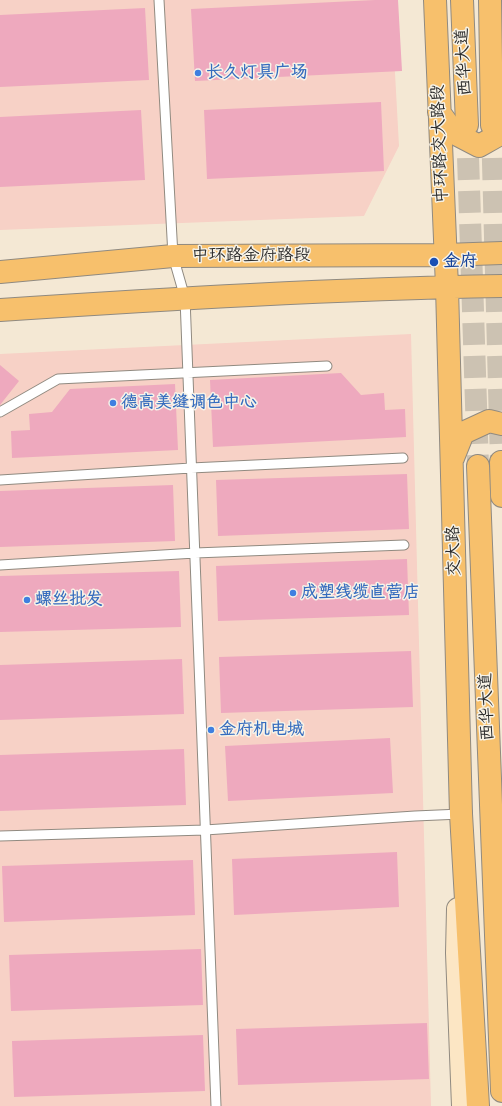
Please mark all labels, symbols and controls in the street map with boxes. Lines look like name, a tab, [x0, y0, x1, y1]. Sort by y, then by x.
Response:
street label: 西华大道	[452, 28, 476, 96]
place label: 长久灯具广场	[206, 63, 308, 83]
marker: 长久灯具广场	[193, 68, 203, 78]
street label: 中环路交大路段	[428, 84, 452, 204]
street label: 中环路金府路段	[192, 246, 310, 266]
place label: 金府	[443, 252, 477, 272]
marker: 金府	[428, 256, 440, 268]
place label: 德高美缝调色中心	[121, 393, 257, 413]
marker: 德高美缝调色中心	[108, 398, 118, 408]
street label: 交大路	[443, 525, 465, 577]
place label: 成塑线缆直营店	[301, 583, 420, 603]
marker: 成塑线缆直营店	[288, 588, 298, 598]
place label: 螺丝批发	[35, 590, 103, 610]
marker: 螺丝批发	[22, 595, 32, 605]
street label: 西华大道	[476, 673, 498, 741]
place label: 金府机电城	[219, 720, 304, 740]
marker: 金府机电城	[206, 725, 216, 735]

